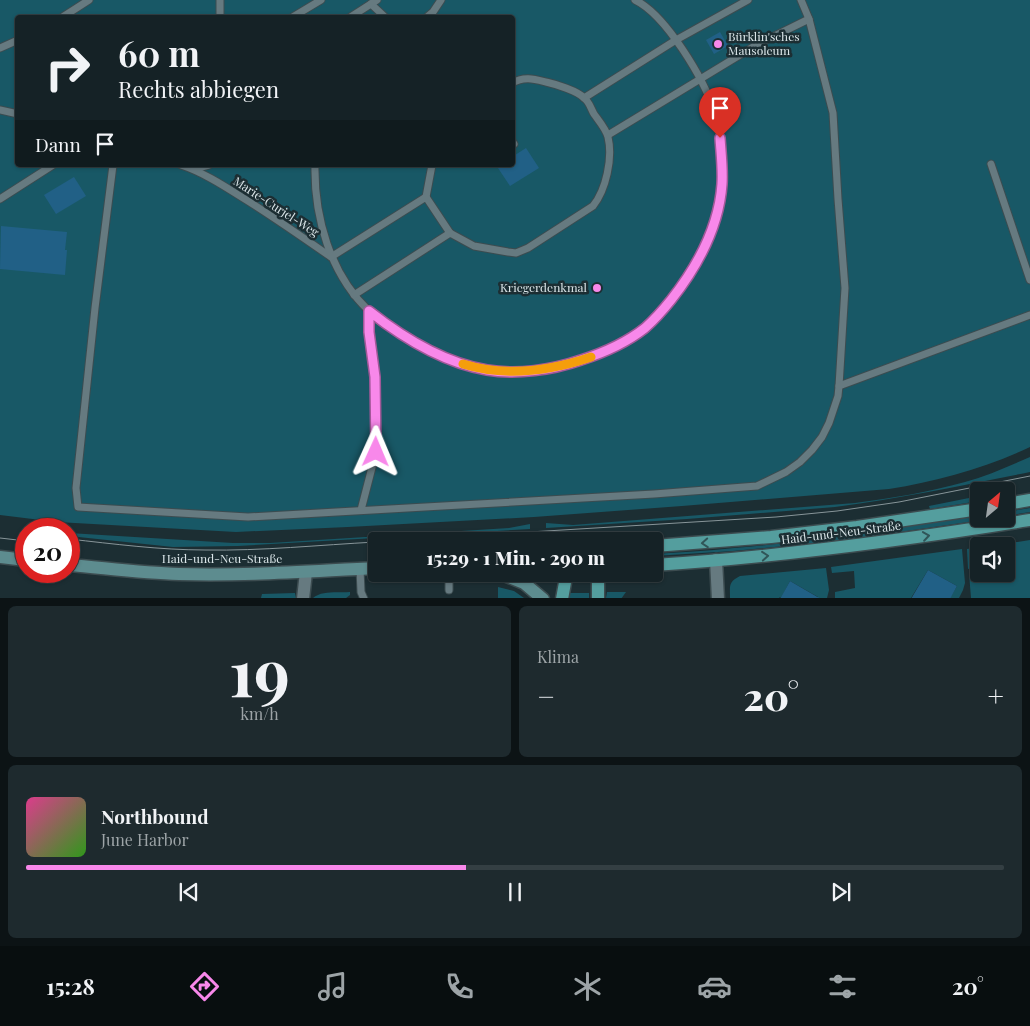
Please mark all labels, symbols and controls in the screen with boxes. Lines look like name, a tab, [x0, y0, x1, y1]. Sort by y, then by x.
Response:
place label: Bürklin'sches Mausoleum	[728, 28, 800, 58]
text: 60 m	[118, 29, 200, 76]
icon: right	[35, 35, 100, 100]
marker: Bürklin'sches Mausoleum	[712, 38, 724, 50]
text: Rechts abbiegen	[118, 74, 279, 104]
pin	[699, 87, 741, 138]
icon: arrive	[706, 94, 734, 122]
icon: arrive	[91, 130, 119, 158]
text: Dann	[35, 131, 81, 157]
street label: Marie-Curjel-Weg	[231, 172, 323, 240]
place label: Kriegerdenkmal	[500, 279, 588, 295]
marker: Kriegerdenkmal	[591, 282, 603, 294]
position arrow	[349, 425, 401, 477]
north arrow	[970, 482, 1015, 528]
map controls	[970, 482, 1015, 582]
street label: Haid-und-Neu-Straße	[780, 517, 902, 547]
speed limit sign: 20	[15, 518, 80, 583]
one-way arrow	[922, 532, 930, 542]
one-way arrow	[701, 537, 709, 548]
button: sound	[970, 537, 1015, 582]
text: 15:29 · 1 Min. · 290 m	[426, 544, 605, 570]
street label: Haid-und-Neu-Straße	[162, 550, 282, 566]
one-way arrow	[761, 551, 769, 562]
text: 19	[229, 627, 290, 713]
text: Klima	[537, 646, 579, 667]
text: 20°	[744, 670, 799, 721]
text: −	[537, 677, 555, 714]
text: +	[988, 677, 1004, 714]
text: km/h	[240, 703, 279, 724]
text: Northbound	[101, 803, 209, 829]
text: June Harbor	[101, 829, 189, 850]
icon: previous	[175, 878, 203, 906]
icon: pause	[501, 878, 529, 906]
icon: next	[827, 878, 855, 906]
icon: directions	[187, 969, 222, 1004]
icon: music	[315, 969, 350, 1004]
icon: phone	[442, 969, 477, 1004]
icon: climate	[570, 969, 605, 1004]
icon: car	[697, 969, 732, 1004]
icon: filters	[825, 969, 860, 1004]
text: 15:28	[46, 971, 95, 1001]
text: 20°	[952, 971, 984, 1001]

